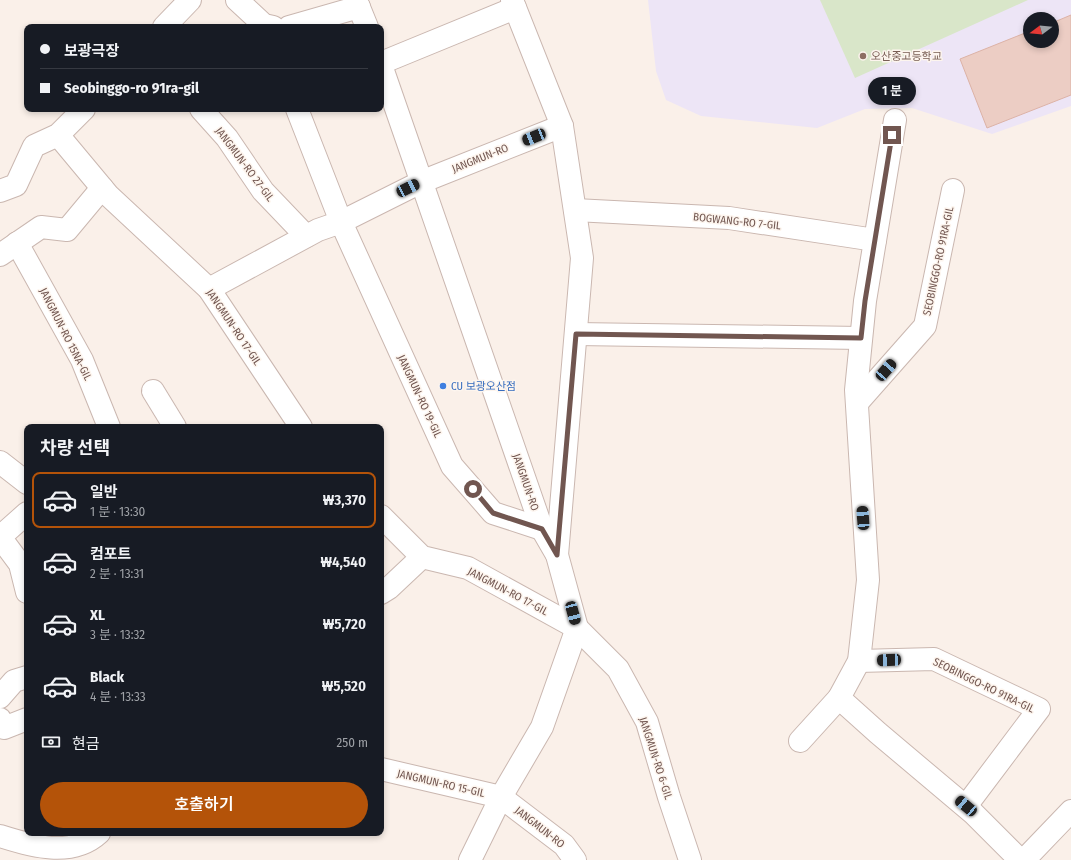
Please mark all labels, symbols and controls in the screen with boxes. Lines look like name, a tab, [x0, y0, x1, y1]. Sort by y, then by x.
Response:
north arrow	[1023, 12, 1059, 48]
map controls	[1023, 12, 1059, 48]
text: 보광극장	[64, 42, 119, 60]
place label: 오산중고등학교	[871, 50, 942, 63]
marker: 오산중고등학교	[858, 51, 868, 61]
callout: 1 분	[868, 77, 916, 105]
text: Seobinggo-ro 91ra-gil	[64, 79, 199, 97]
text: 1 분	[882, 83, 902, 98]
street label: JANGMUN-RO 27-GIL	[212, 125, 277, 204]
route end	[883, 126, 901, 144]
car	[521, 127, 547, 147]
street label: JANGMUN-RO	[450, 141, 510, 176]
car	[395, 177, 421, 199]
street label: SEOBINGGO-RO 91RA-GIL	[921, 205, 956, 317]
street label: BOGWANG-RO 7-GIL	[692, 210, 782, 233]
street label: JANGMUN-RO 15NA-GIL	[37, 286, 95, 383]
street label: JANGMUN-RO 17-GIL	[203, 287, 264, 368]
street label: JANGMUN-RO 19-GIL	[395, 353, 444, 440]
car	[874, 357, 898, 383]
place label: CU 보광오산점	[451, 380, 516, 393]
marker: CU 보광오산점	[438, 381, 448, 391]
text: 차량 선택	[40, 437, 110, 459]
street label: JANGMUN-RO	[510, 452, 541, 513]
route start	[464, 480, 482, 498]
icon: car	[42, 482, 78, 518]
text: 일반	[90, 483, 118, 501]
text: ₩3,370	[323, 491, 366, 509]
text: 1 분 · 13:30	[90, 504, 145, 519]
car	[856, 506, 870, 530]
icon: car	[42, 544, 78, 580]
text: 컴포트	[90, 545, 131, 563]
text: ₩4,540	[320, 553, 366, 571]
street label: JANGMUN-RO 17-GIL	[465, 565, 550, 618]
text: 2 분 · 13:31	[90, 566, 144, 581]
car	[564, 600, 582, 626]
icon: car	[42, 606, 78, 642]
text: XL	[90, 606, 105, 624]
text: ₩5,720	[323, 615, 366, 633]
text: 3 분 · 13:32	[90, 627, 145, 642]
car	[877, 654, 901, 666]
street label: SEOBINGGO-RO 91RA-GIL	[931, 655, 1037, 716]
icon: car	[42, 668, 78, 704]
text: Black	[90, 668, 124, 686]
text: ₩5,520	[322, 677, 366, 695]
text: 4 분 · 13:33	[90, 689, 146, 704]
street label: JANGMUN-RO 6-GIL	[636, 715, 675, 801]
icon: cash	[40, 731, 62, 753]
text: 현금	[72, 735, 100, 753]
text: 250 m	[336, 735, 368, 750]
street label: JANGMUN-RO 15-GIL	[396, 767, 486, 800]
button: 호출하기	[40, 782, 368, 828]
car	[953, 794, 979, 818]
street label: JANGMUN-RO	[512, 804, 567, 851]

